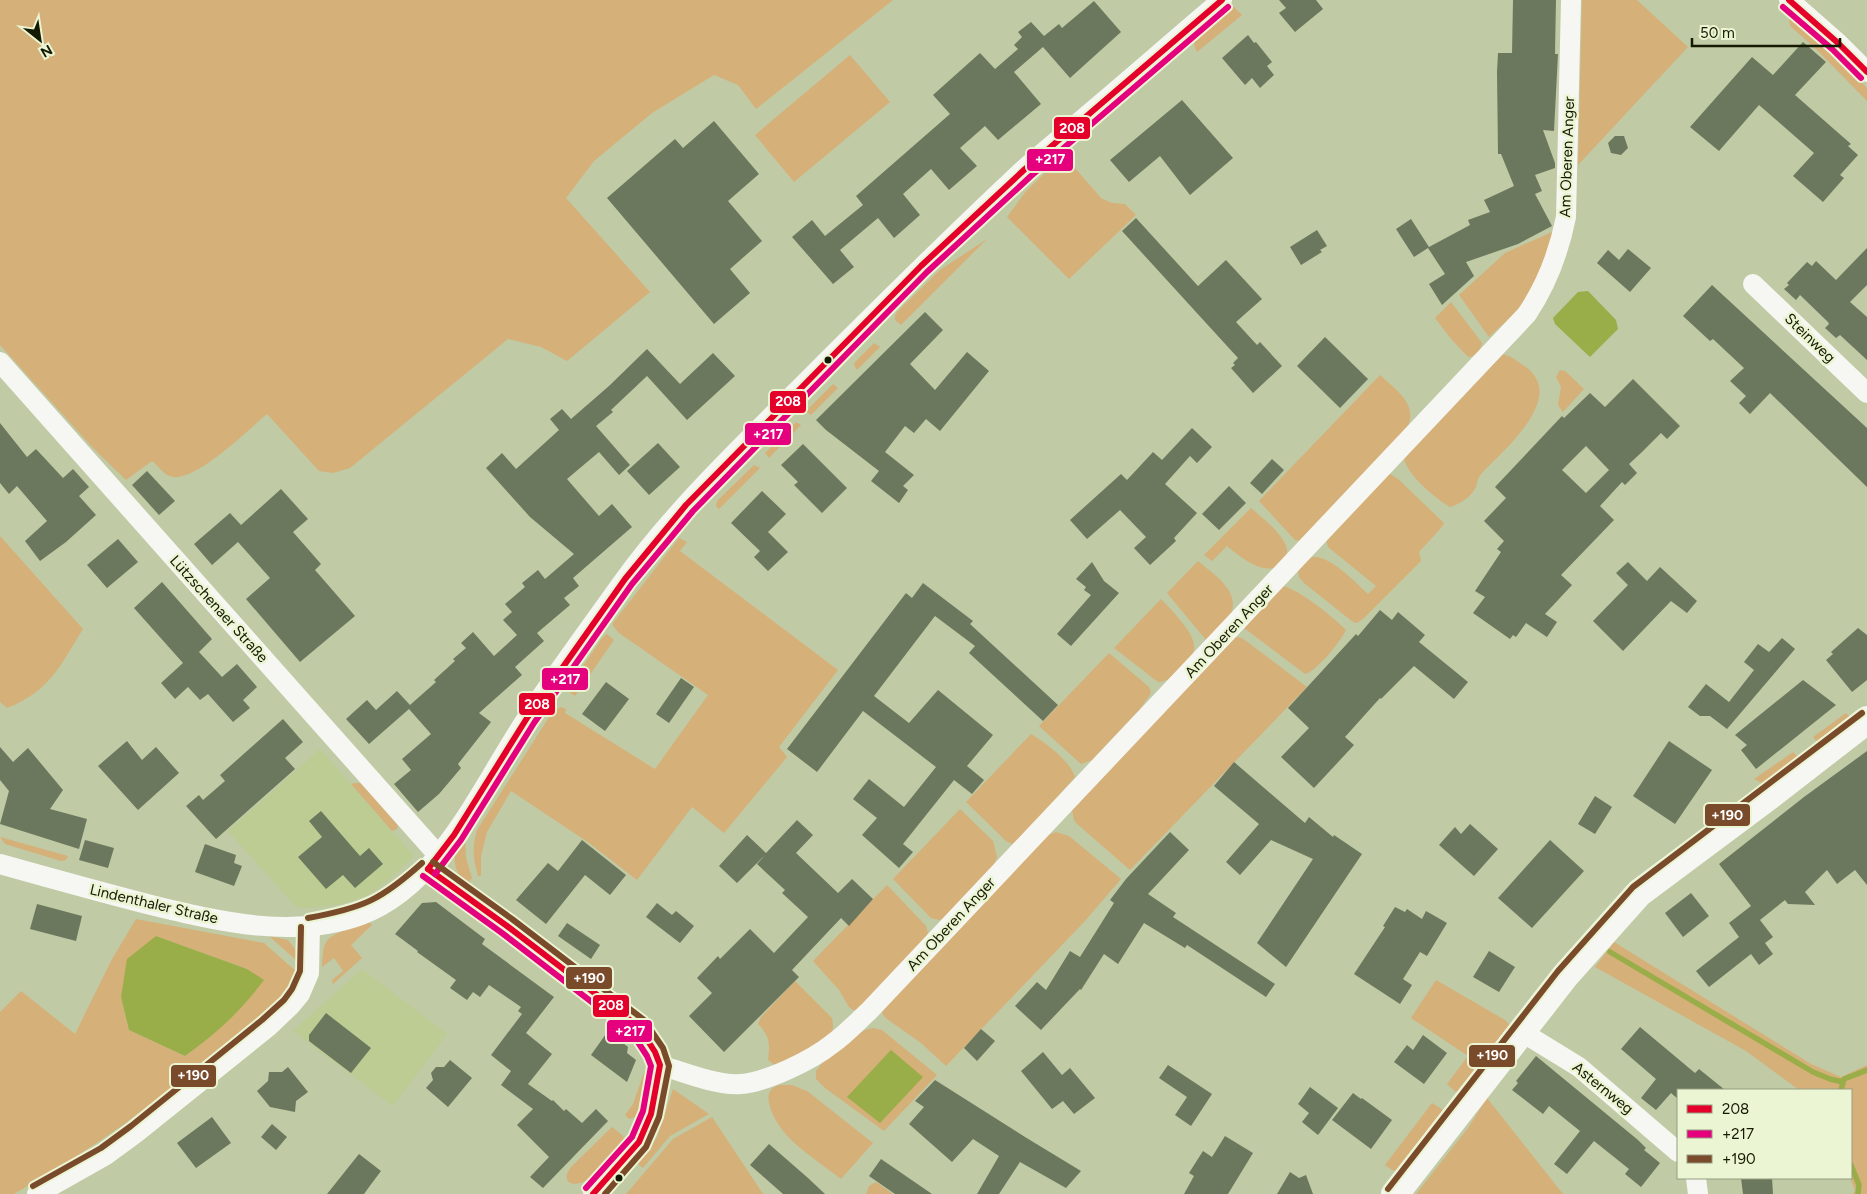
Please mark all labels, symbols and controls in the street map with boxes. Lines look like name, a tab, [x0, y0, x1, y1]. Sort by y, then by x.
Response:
north arrow	[15, 15, 65, 65]
scale bar	[1692, 15, 1840, 47]
text: 50 m	[1700, 24, 1735, 42]
text: N	[37, 41, 55, 61]
street label: Am Oberen Anger	[1556, 96, 1578, 218]
line badge: 208	[1053, 116, 1091, 140]
text: 208	[1059, 120, 1085, 137]
line badge: +217	[1026, 148, 1074, 172]
text: +217	[1035, 151, 1066, 168]
street label: Steinweg	[1781, 310, 1839, 366]
unlabelled marker	[823, 355, 833, 365]
line badge: 208	[769, 390, 807, 414]
text: 208	[775, 393, 801, 410]
line badge: +217	[744, 422, 792, 446]
text: +217	[753, 426, 784, 443]
street label: Lützschenaer Straße	[166, 552, 272, 666]
street label: Am Oberen Anger	[1181, 581, 1277, 681]
line badge: +217	[541, 667, 589, 691]
text: +217	[550, 671, 581, 688]
line badge: 208	[518, 692, 556, 716]
text: 208	[524, 696, 550, 713]
line badge: +190	[1704, 803, 1751, 827]
text: +190	[1711, 807, 1743, 824]
street label: Am Oberen Anger	[903, 874, 999, 974]
street label: Lindenthaler Straße	[88, 880, 220, 928]
line badge: +190	[565, 966, 613, 990]
text: +190	[573, 970, 605, 987]
line badge: 208	[592, 994, 630, 1018]
text: 208	[598, 997, 624, 1014]
line badge: +217	[606, 1019, 653, 1043]
text: +217	[615, 1023, 646, 1040]
line badge: +190	[1468, 1044, 1516, 1068]
text: +190	[1476, 1047, 1508, 1064]
street label: Asternweg	[1569, 1058, 1637, 1118]
line badge: +190	[170, 1064, 217, 1088]
text: +190	[177, 1067, 209, 1084]
legend	[1677, 1089, 1852, 1179]
text: 208	[1722, 1100, 1749, 1118]
text: +217	[1722, 1125, 1754, 1143]
text: +190	[1722, 1150, 1756, 1168]
unlabelled marker	[614, 1173, 624, 1183]

